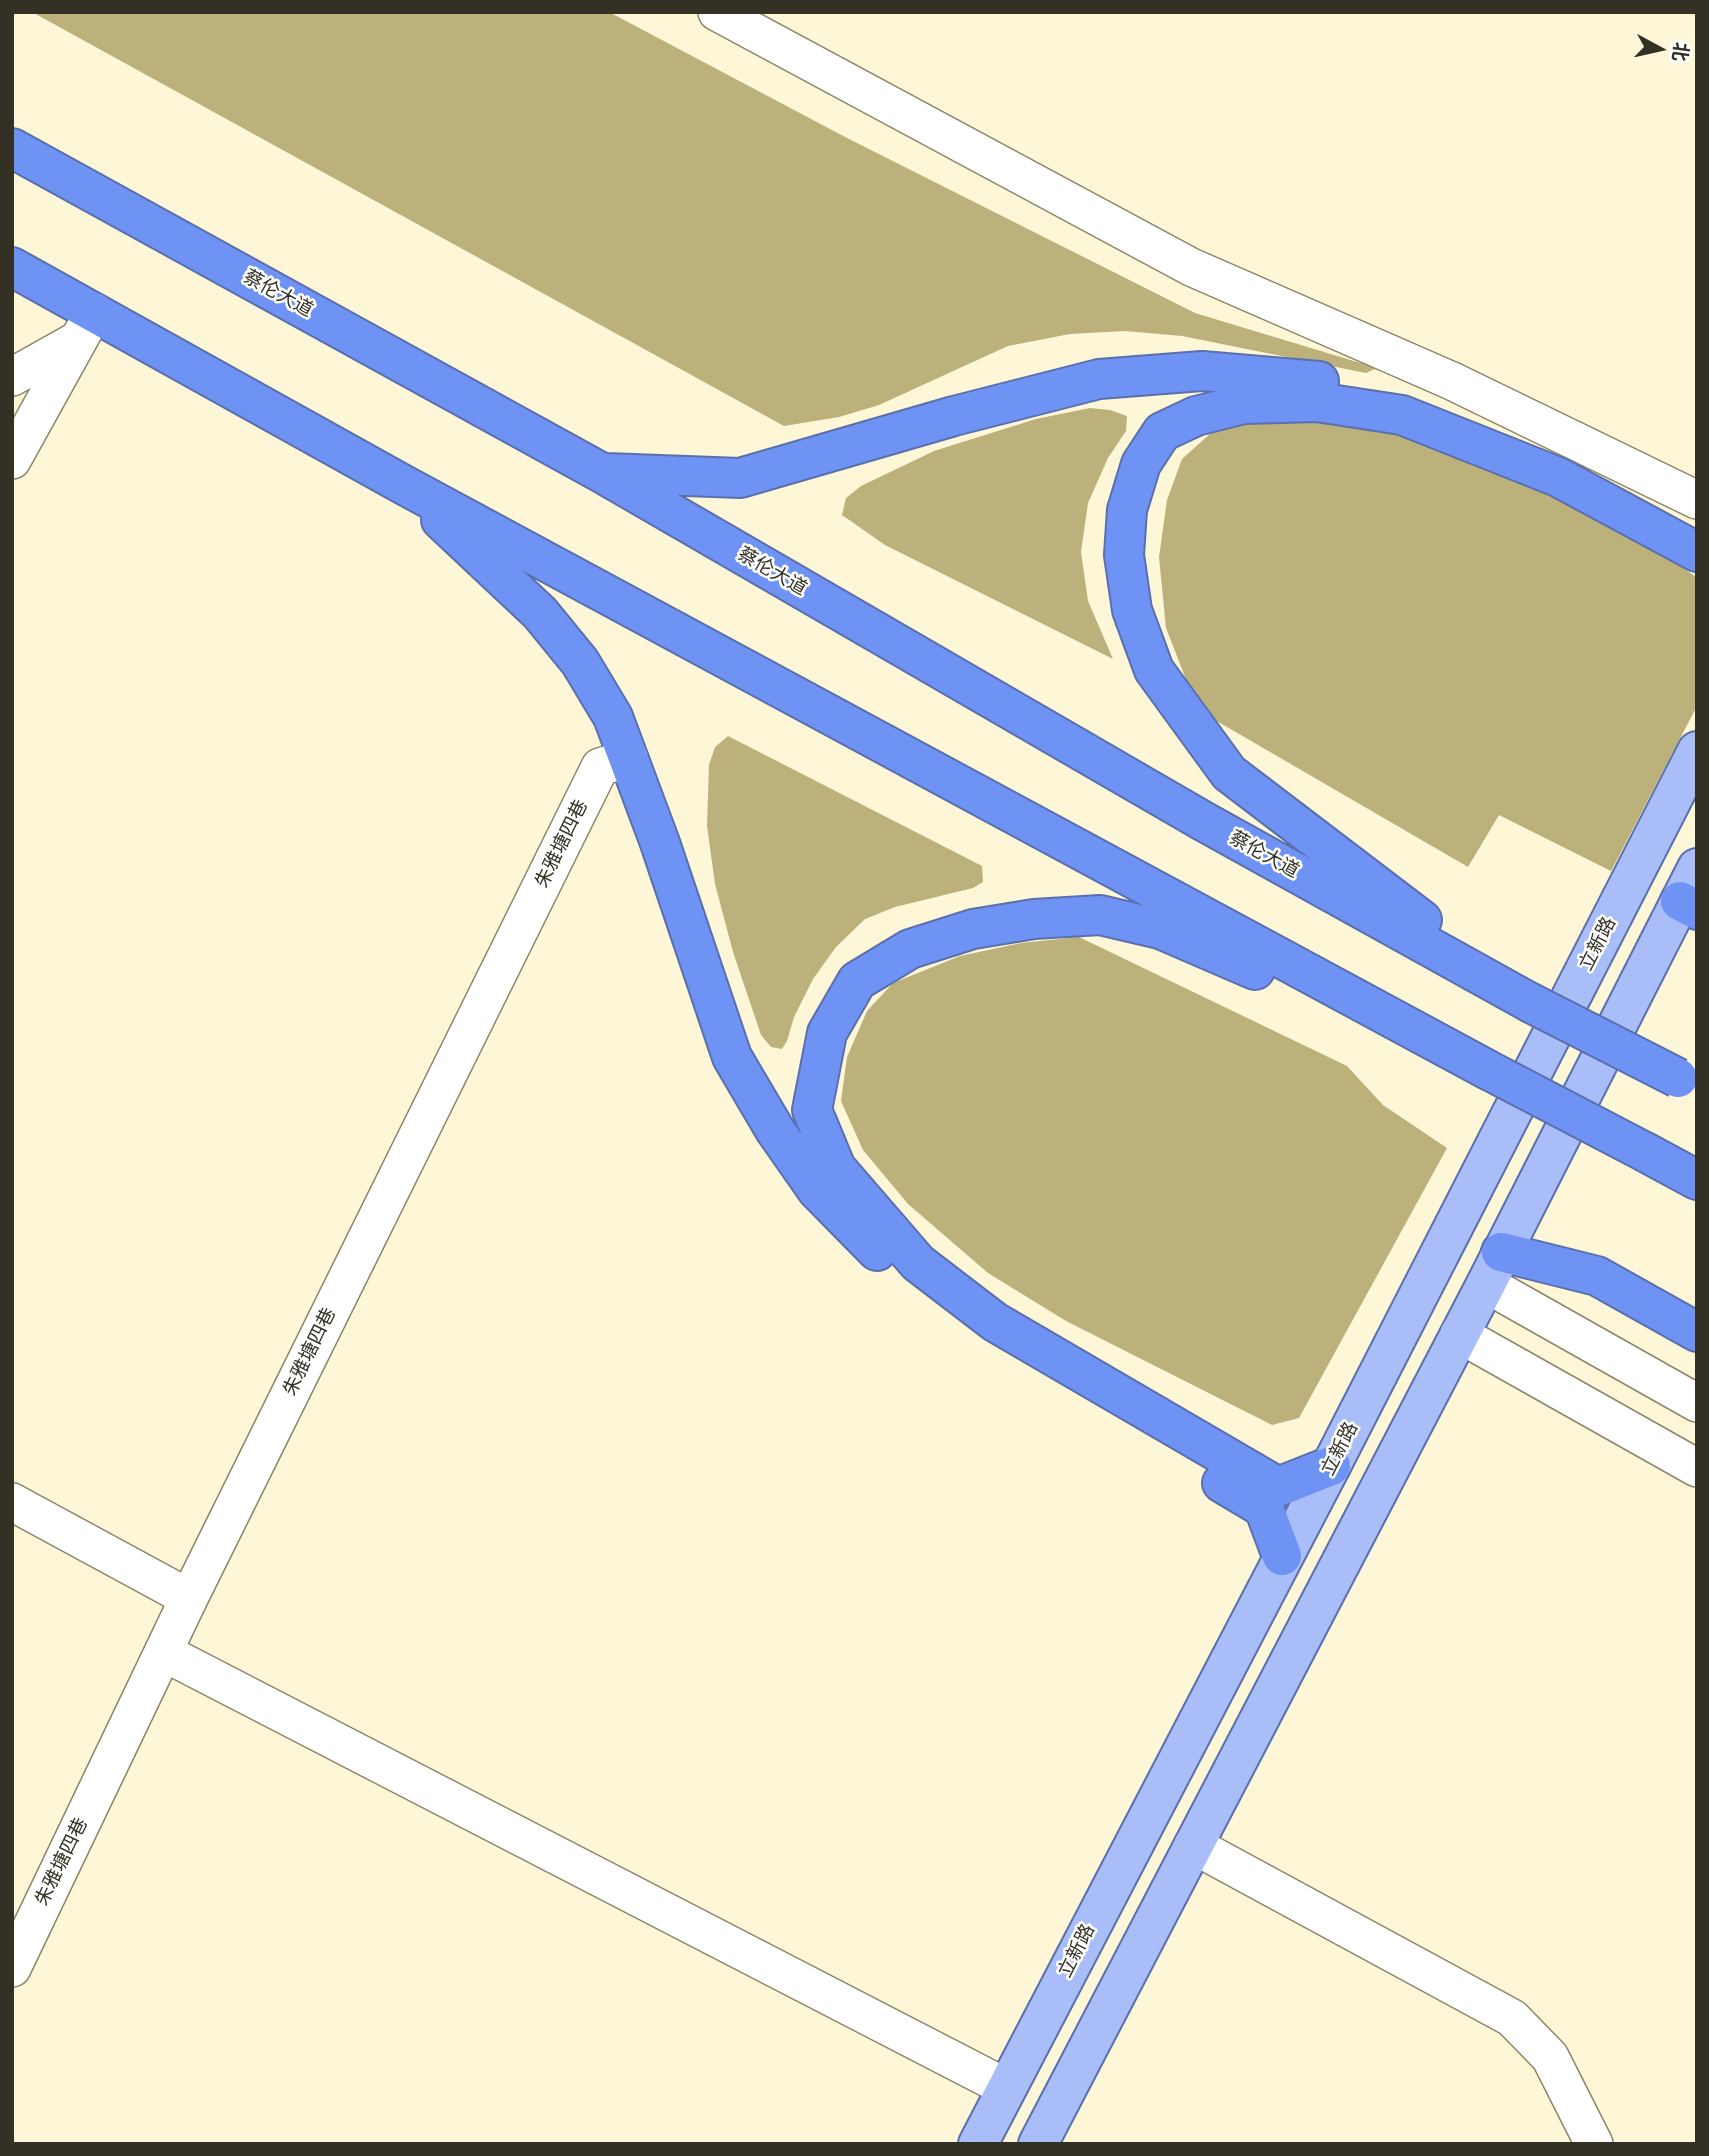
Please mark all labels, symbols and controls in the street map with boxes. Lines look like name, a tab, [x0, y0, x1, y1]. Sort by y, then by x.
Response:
north arrow	[1625, 14, 1695, 84]
text: 北	[1667, 41, 1695, 63]
street label: 蔡伦大道	[239, 266, 317, 322]
street label: 蔡伦大道	[733, 543, 811, 601]
street label: 朱雅塘四巷	[531, 796, 593, 892]
street label: 蔡伦大道	[1225, 827, 1303, 883]
street label: 立新路	[1575, 913, 1621, 975]
street label: 朱雅塘四巷	[279, 1304, 341, 1400]
street label: 立新路	[1317, 1418, 1363, 1480]
street label: 朱雅塘四巷	[31, 1814, 93, 1910]
street label: 立新路	[1054, 1920, 1100, 1982]

